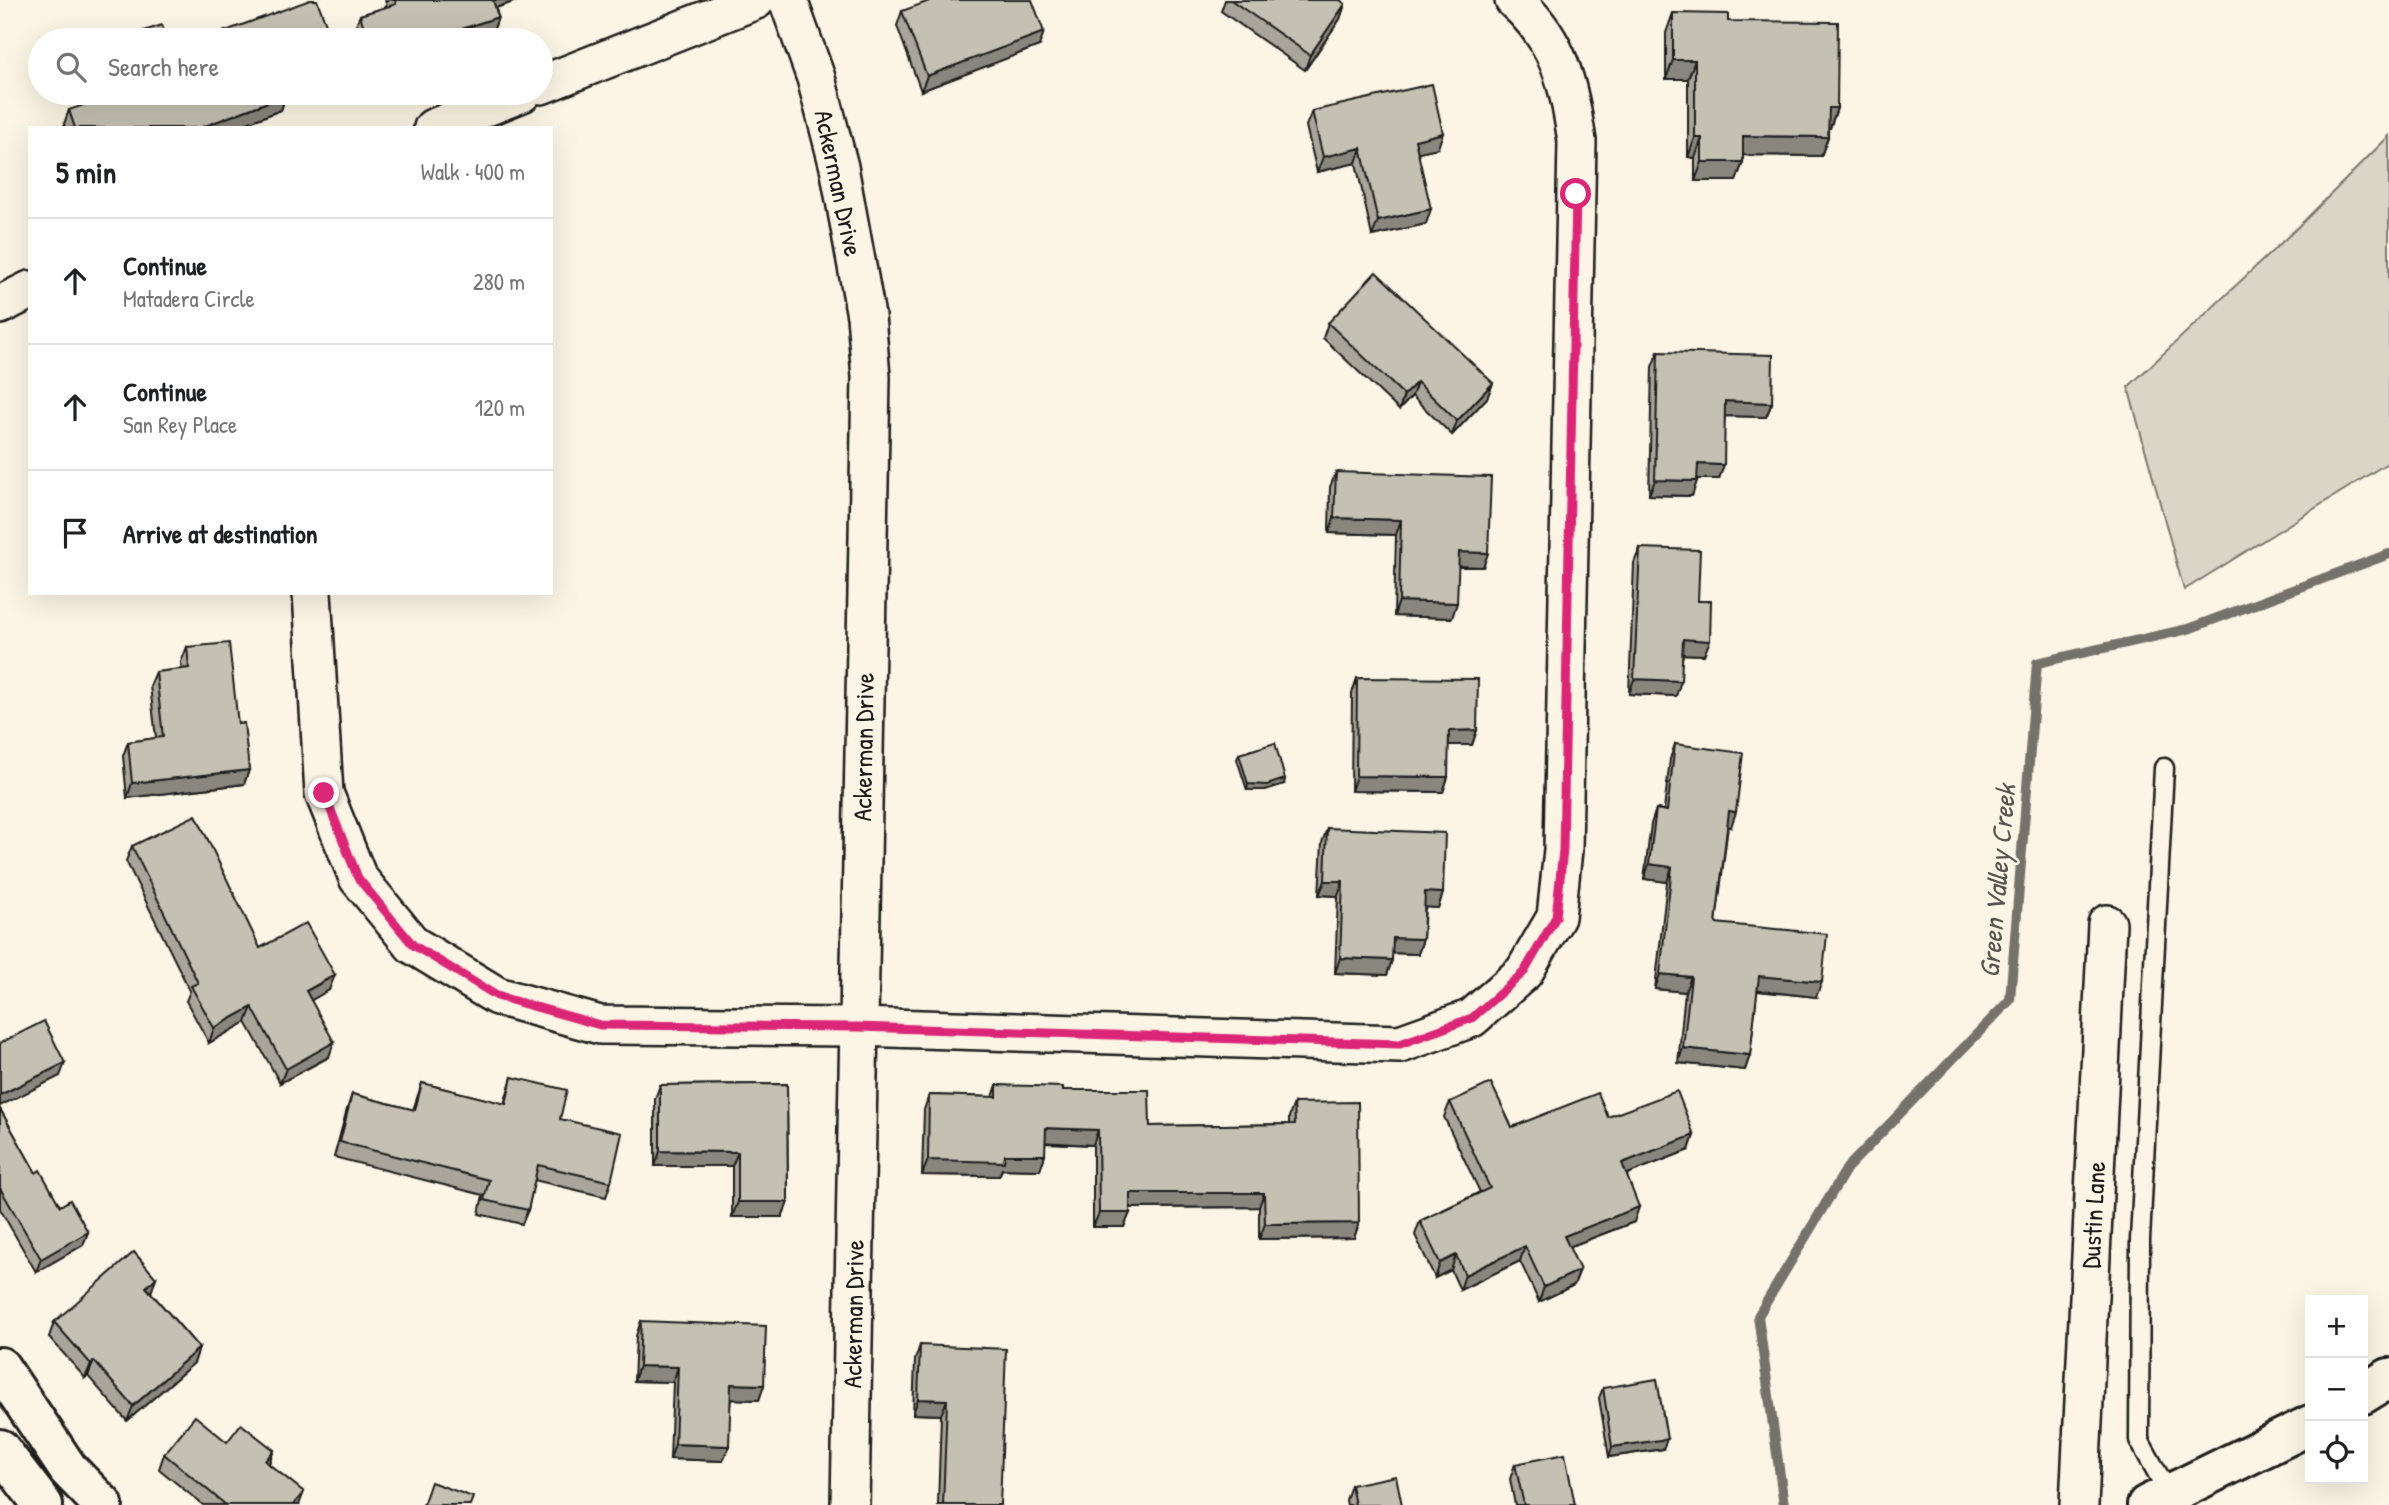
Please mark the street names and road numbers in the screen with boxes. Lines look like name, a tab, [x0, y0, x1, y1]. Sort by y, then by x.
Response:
street label: Ackerman Drive	[806, 107, 872, 259]
street label: Ackerman Drive	[844, 672, 882, 822]
street label: Dustin Lane	[2073, 1161, 2113, 1269]
street label: Ackerman Drive	[834, 1239, 872, 1389]

